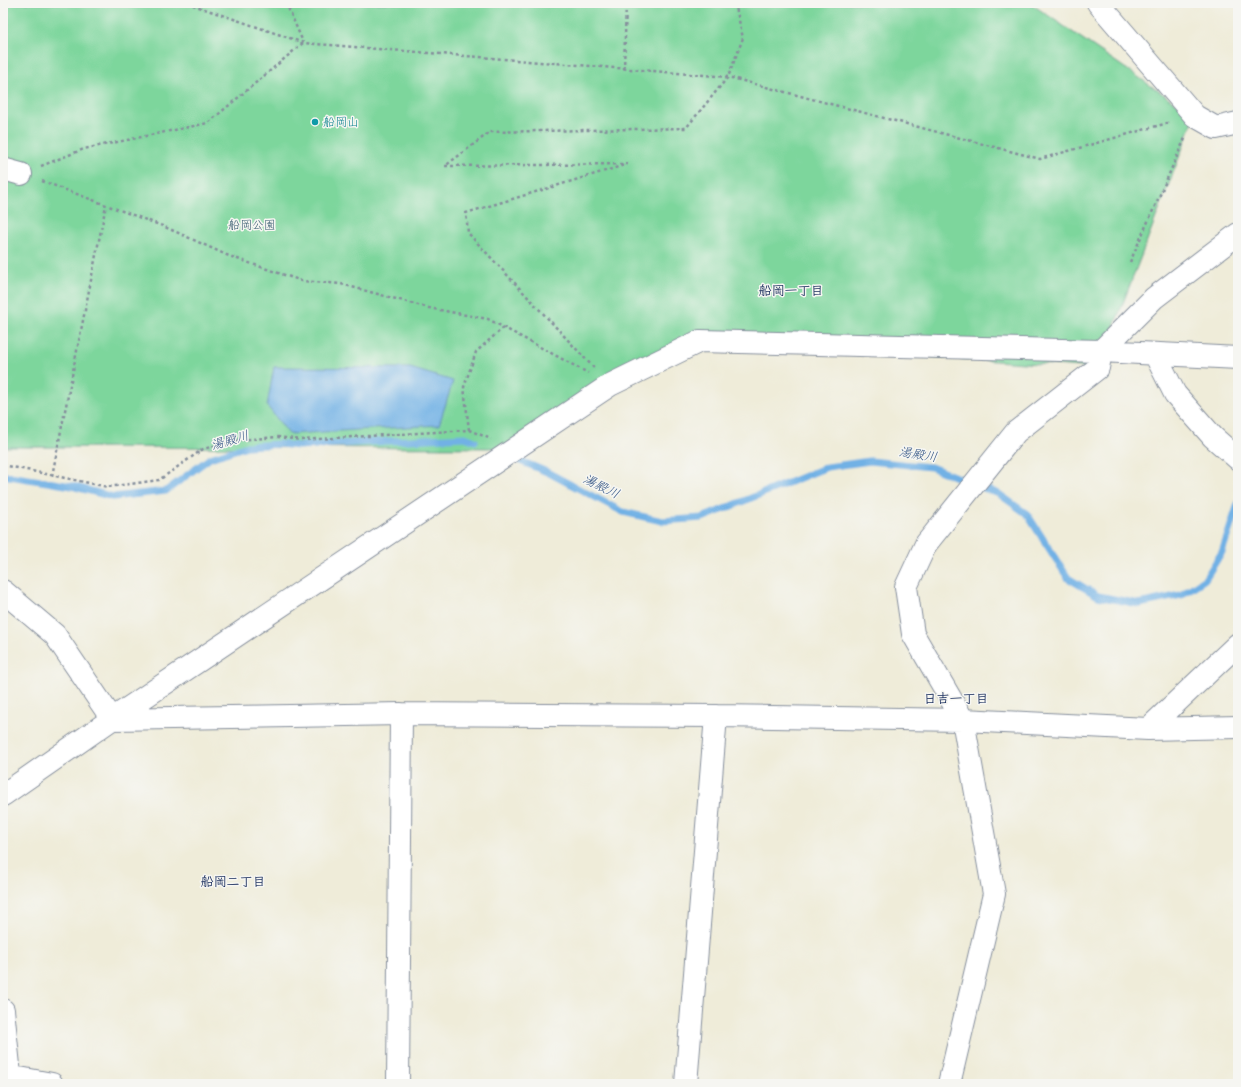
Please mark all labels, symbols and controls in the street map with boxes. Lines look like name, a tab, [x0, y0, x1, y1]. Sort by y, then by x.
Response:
place label: 船岡山	[323, 113, 359, 132]
marker: 船岡山	[310, 117, 320, 127]
park label: 船岡公園	[228, 216, 276, 235]
district label: 船岡一丁目	[758, 281, 824, 302]
water label: 湯殿川	[208, 426, 252, 456]
water label: 湯殿川	[897, 442, 939, 468]
water label: 湯殿川	[579, 469, 623, 505]
district label: 日吉一丁目	[923, 689, 989, 710]
district label: 船岡二丁目	[200, 872, 266, 893]

